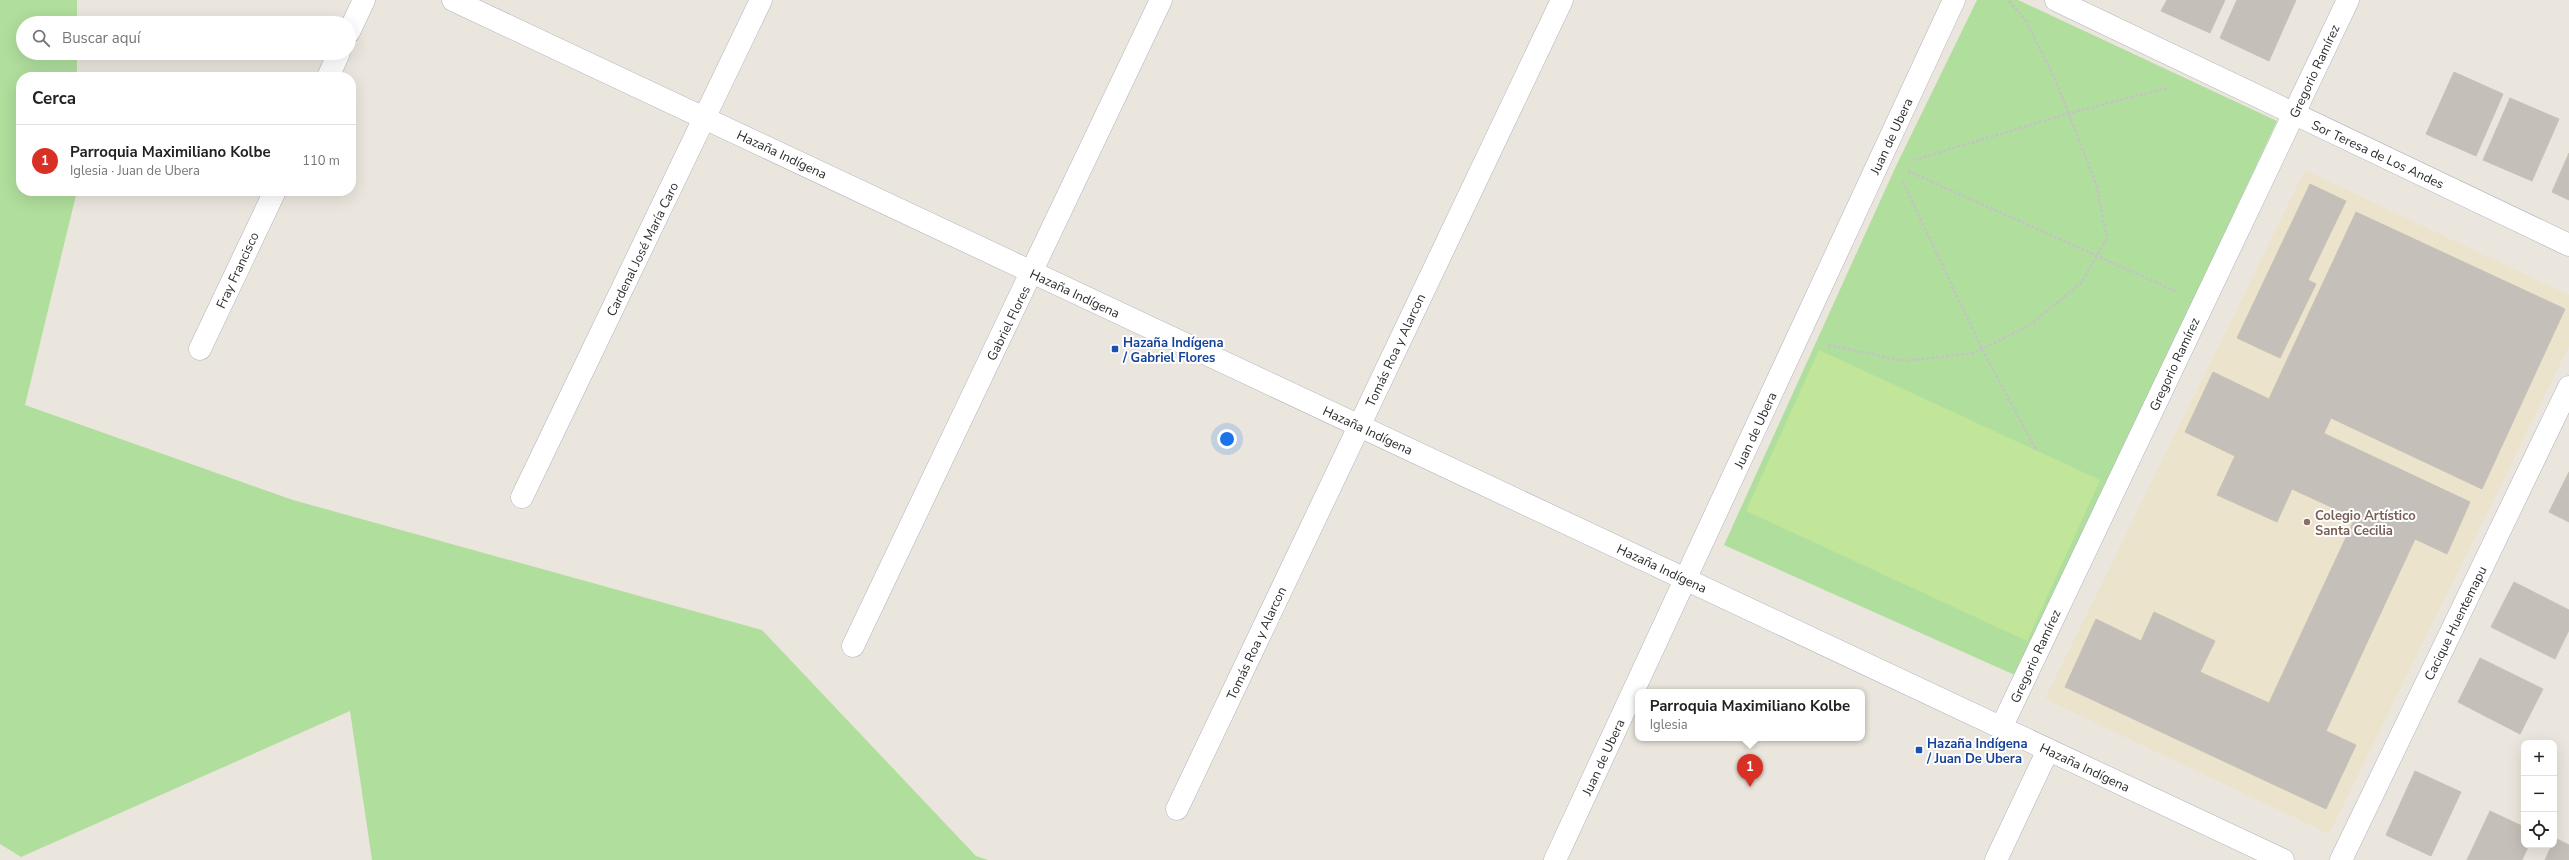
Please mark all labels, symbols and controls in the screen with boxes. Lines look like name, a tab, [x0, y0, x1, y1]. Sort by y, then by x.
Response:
search box	[16, 16, 356, 60]
street label: Gregorio Ramírez	[2285, 22, 2344, 121]
icon: search	[30, 27, 52, 49]
text: Buscar aquí	[62, 28, 140, 48]
text: Cerca	[32, 87, 76, 110]
street label: Juan de Ubera	[1866, 95, 1917, 178]
street label: Sor Teresa de Los Andes	[2308, 116, 2447, 194]
street label: Hazaña Indígena	[734, 126, 829, 184]
text: Parroquia Maximiliano Kolbe	[70, 142, 271, 162]
text: 1	[41, 152, 49, 170]
text: 110 m	[302, 152, 340, 170]
text: Iglesia · Juan de Ubera	[70, 162, 200, 180]
street label: Cardenal José María Caro	[603, 179, 683, 319]
street label: Fray Francisco	[212, 229, 264, 312]
street label: Hazaña Indígena	[1027, 265, 1122, 323]
street label: Gabriel Flores	[983, 283, 1035, 364]
street label: Tomás Roa y Alarcon	[1362, 291, 1430, 410]
street label: Gregorio Ramírez	[2145, 315, 2204, 414]
place label: Hazaña Indígena / Gabriel Flores	[1122, 334, 1224, 367]
marker: Hazaña Indígena / Gabriel Flores	[1110, 344, 1120, 354]
street label: Juan de Ubera	[1730, 389, 1781, 472]
street label: Hazaña Indígena	[1320, 402, 1415, 460]
your location	[1217, 429, 1237, 449]
place label: Colegio Artístico Santa Cecilia	[2315, 507, 2416, 540]
marker: Colegio Artístico Santa Cecilia	[2302, 517, 2312, 527]
street label: Hazaña Indígena	[1614, 540, 1709, 598]
street label: Cacique Huentemapu	[2420, 563, 2491, 684]
street label: Tomás Roa y Alarcon	[1223, 584, 1291, 703]
street label: Gregorio Ramírez	[2006, 607, 2065, 706]
popup	[1635, 689, 1865, 741]
text: Parroquia Maximiliano Kolbe	[1650, 696, 1850, 716]
street label: Juan de Ubera	[1578, 716, 1629, 799]
text: Iglesia	[1650, 716, 1688, 734]
place label: Hazaña Indígena / Juan De Ubera	[1926, 735, 2028, 768]
street label: Hazaña Indígena	[2037, 739, 2132, 797]
map controls	[2521, 740, 2557, 848]
button: +	[2521, 740, 2557, 776]
marker: Hazaña Indígena / Juan De Ubera	[1914, 745, 1924, 755]
pin: 1	[1737, 754, 1763, 787]
button: −	[2521, 776, 2557, 812]
button: locate	[2521, 812, 2557, 848]

